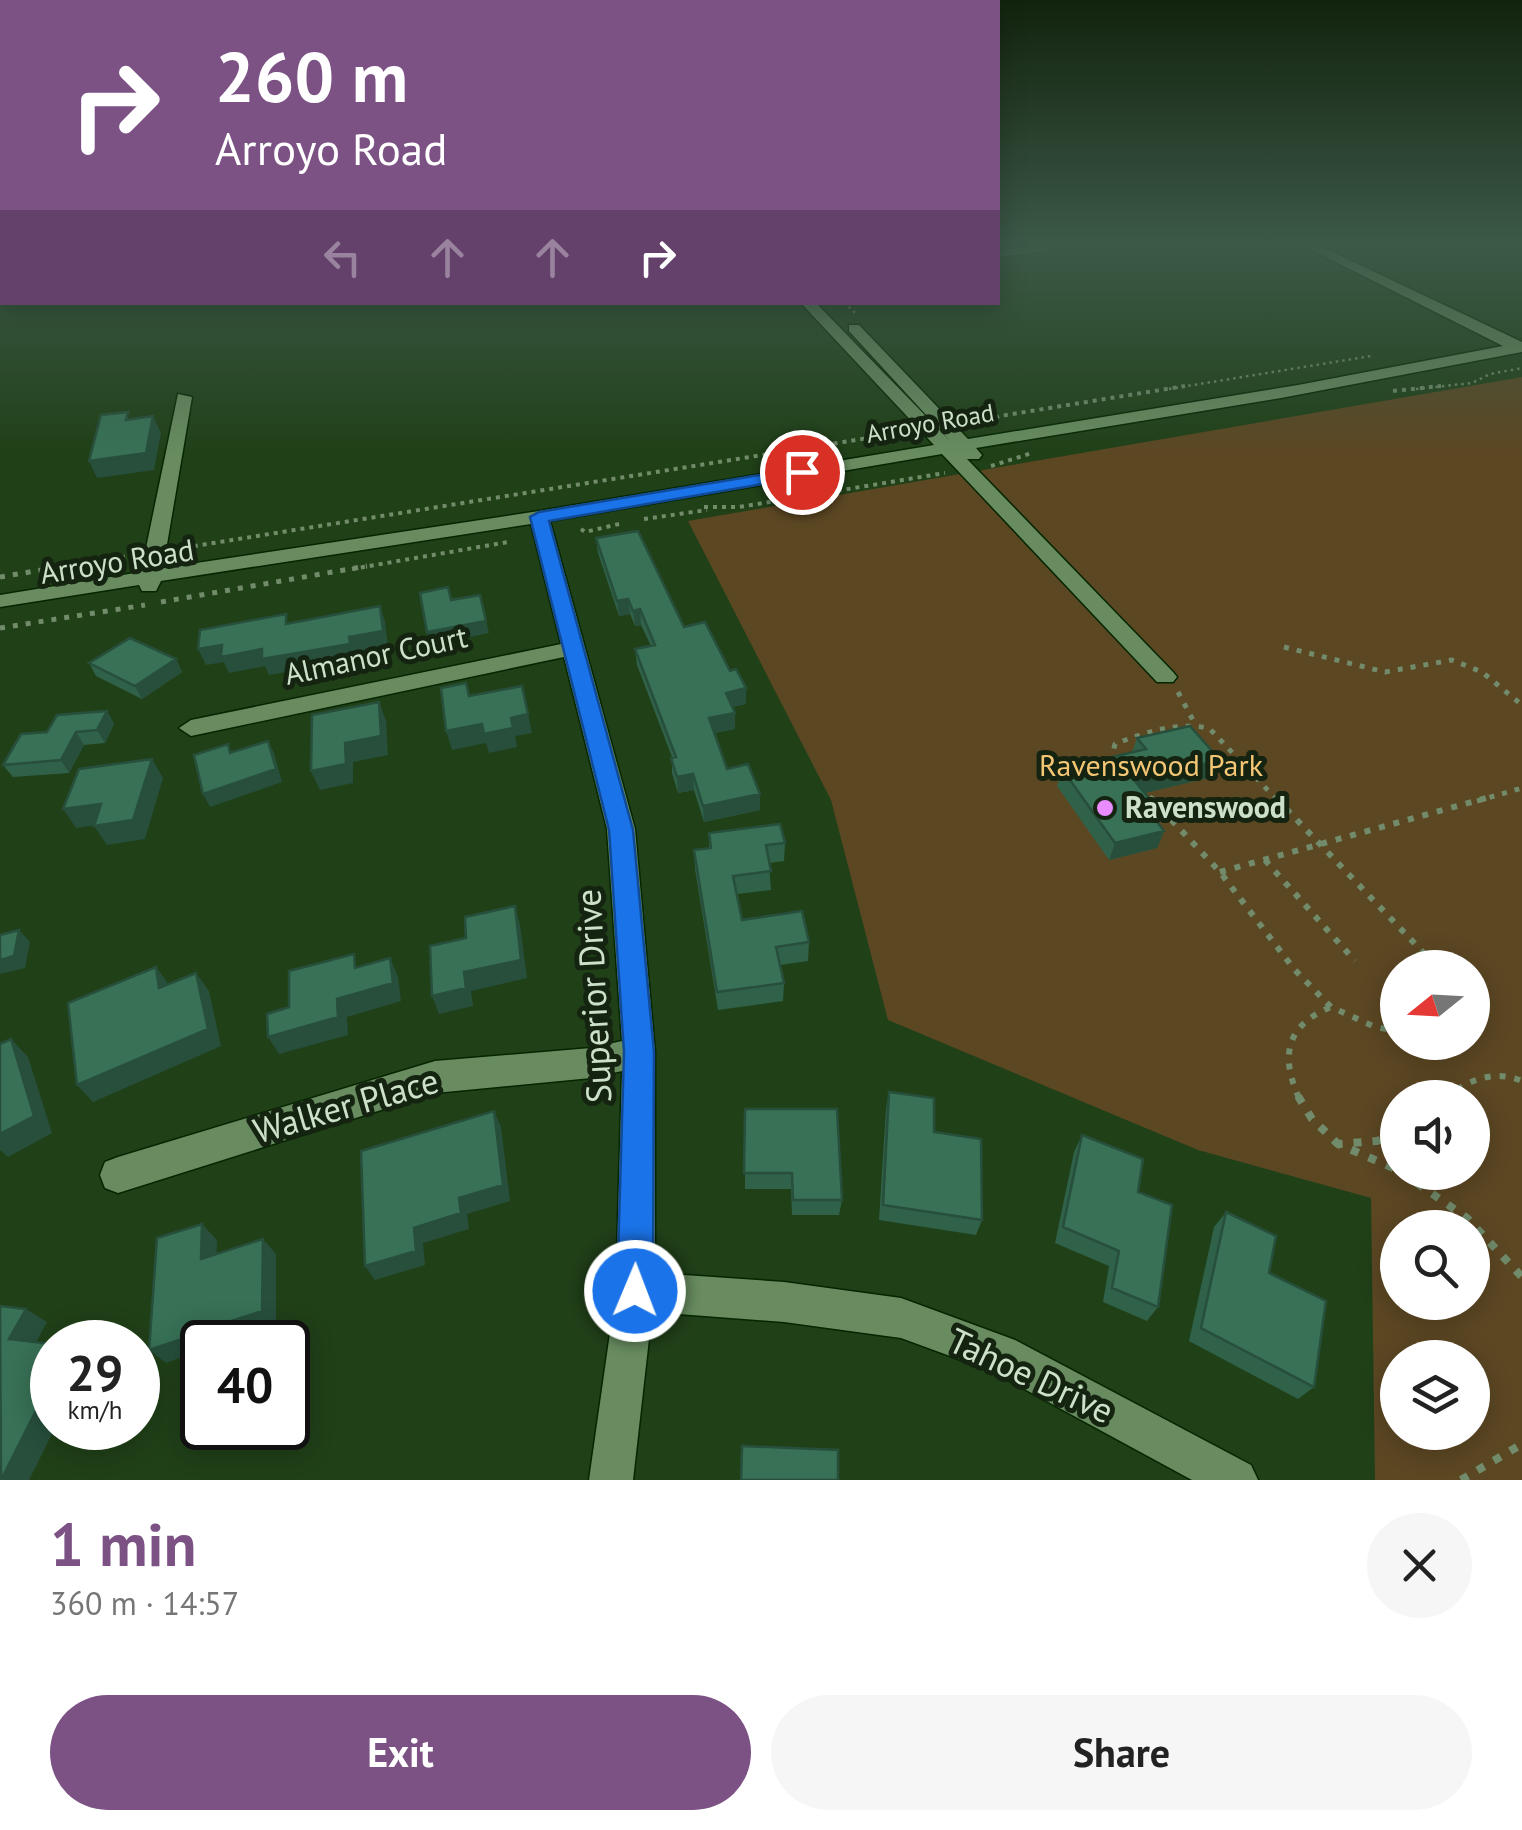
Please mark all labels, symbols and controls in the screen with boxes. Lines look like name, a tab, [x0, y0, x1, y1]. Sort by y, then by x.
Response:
text: 260 m	[215, 31, 408, 121]
icon: right	[50, 40, 180, 170]
text: Arroyo Road	[215, 119, 447, 177]
icon: left	[315, 230, 370, 285]
icon: ahead	[420, 230, 475, 285]
icon: ahead	[525, 230, 580, 285]
icon: right	[630, 230, 685, 285]
street label: Arroyo Road	[864, 396, 996, 450]
pin	[760, 430, 845, 515]
icon: arrive	[775, 445, 830, 500]
street label: Arroyo Road	[37, 529, 196, 592]
street label: Almanor Court	[281, 616, 471, 693]
park label: Ravenswood Park	[1039, 745, 1264, 784]
place label: Ravenswood	[1125, 787, 1286, 826]
marker: Ravenswood	[1094, 797, 1116, 819]
street label: Superior Drive	[564, 888, 622, 1104]
north arrow	[1380, 950, 1490, 1060]
map controls	[1380, 950, 1490, 1450]
street label: Walker Place	[248, 1057, 444, 1153]
button: sound	[1380, 1080, 1490, 1190]
button: search	[1380, 1210, 1490, 1320]
position arrow	[583, 1239, 687, 1343]
street label: Tahoe Drive	[942, 1317, 1121, 1433]
speed limit sign: 40	[180, 1320, 310, 1450]
text: 29	[67, 1340, 123, 1405]
button: layers	[1380, 1340, 1490, 1450]
text: km/h	[68, 1394, 122, 1426]
text: 1 min	[50, 1505, 196, 1583]
button: close	[1367, 1513, 1472, 1618]
text: 360 m · 14:57	[50, 1582, 239, 1624]
button: Exit	[50, 1695, 751, 1810]
button: Share	[771, 1695, 1472, 1810]

